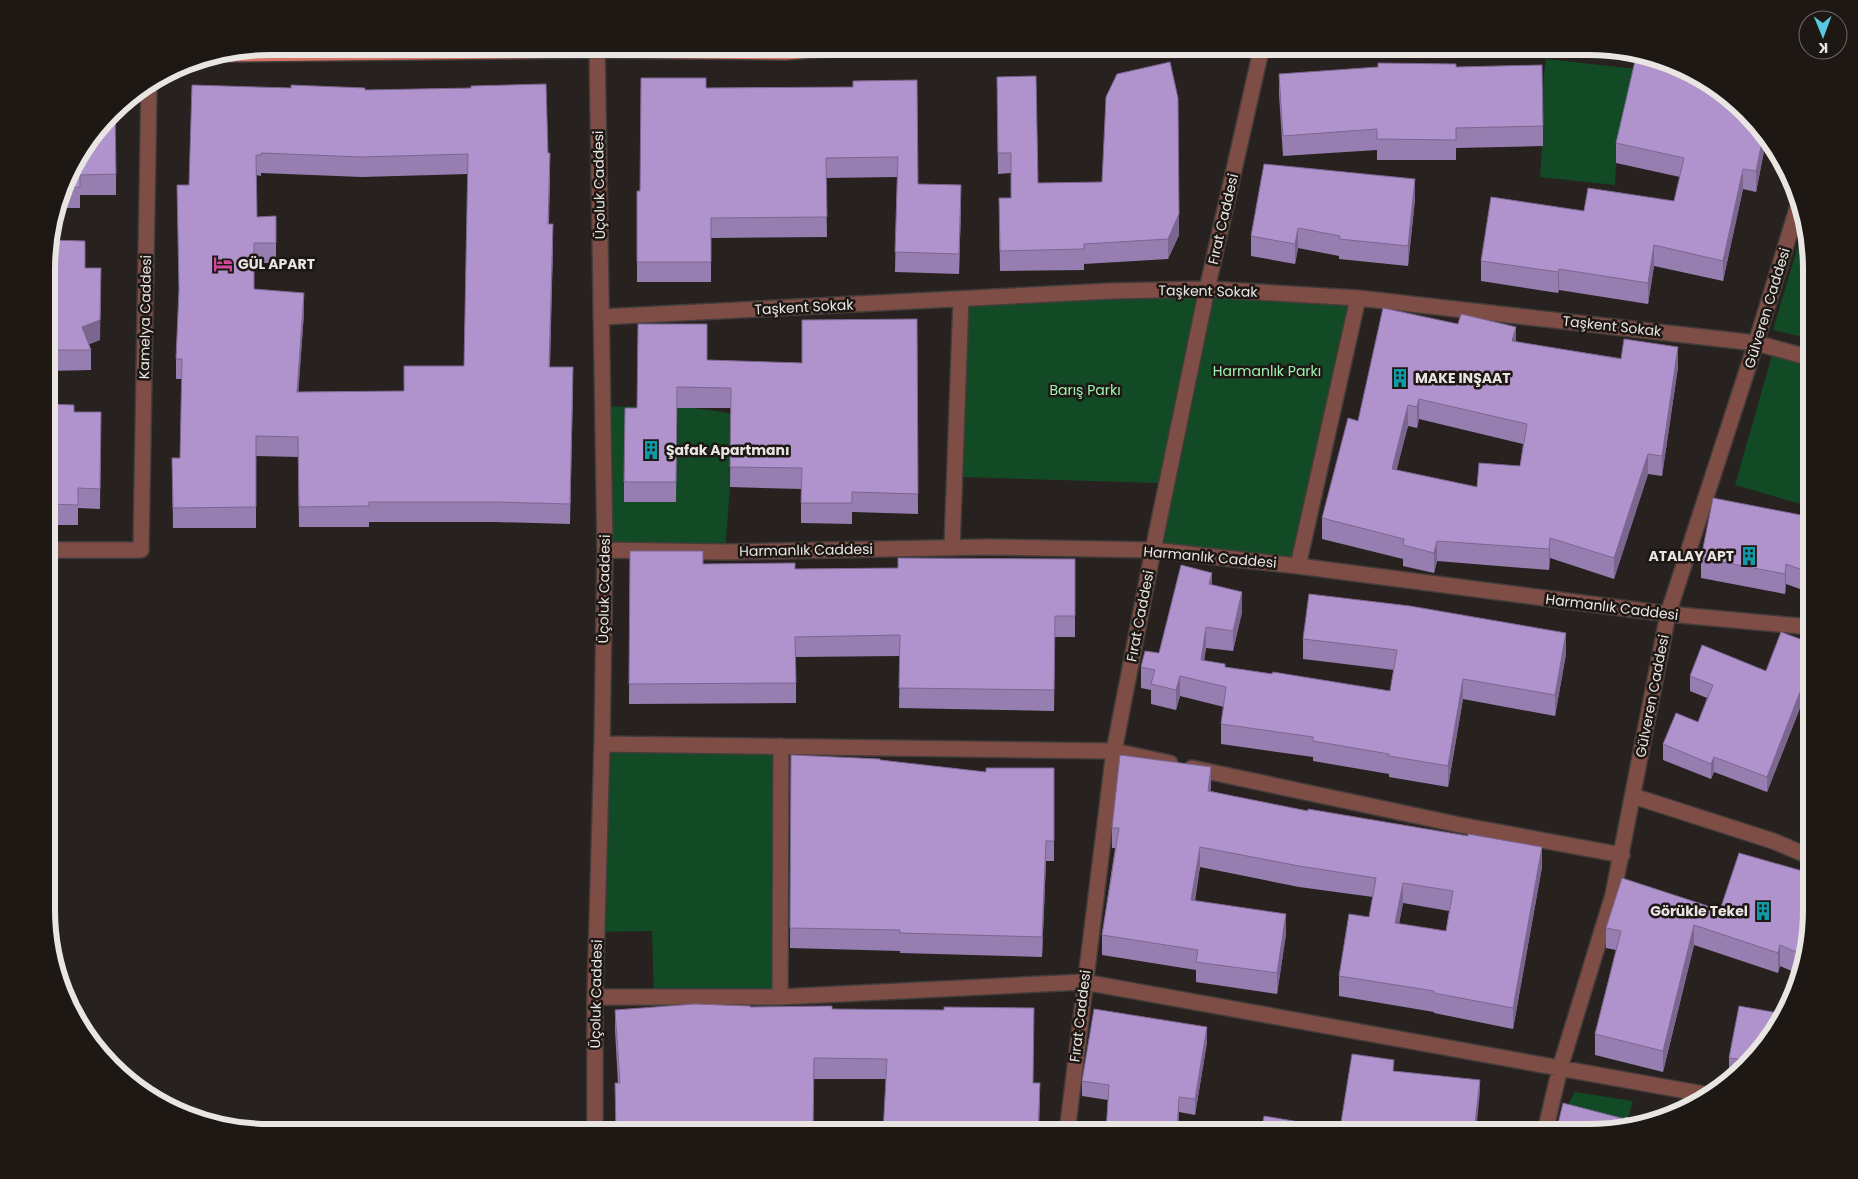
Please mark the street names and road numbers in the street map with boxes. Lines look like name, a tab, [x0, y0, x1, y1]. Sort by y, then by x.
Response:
street label: Üçoluk Caddesi	[588, 130, 610, 240]
street label: Fırat Caddesi	[1203, 172, 1243, 266]
street label: Gülveren Caddesi	[1739, 245, 1795, 371]
street label: Kamelya Caddesi	[134, 255, 156, 379]
street label: Taşkent Sokak	[1158, 280, 1259, 302]
street label: Taşkent Sokak	[754, 294, 855, 320]
street label: Taşkent Sokak	[1562, 311, 1663, 341]
street label: Üçoluk Caddesi	[593, 534, 615, 644]
street label: Harmanlık Caddesi	[739, 539, 873, 561]
street label: Harmanlık Caddesi	[1143, 541, 1277, 573]
street label: Fırat Caddesi	[1121, 569, 1159, 663]
street label: Harmanlık Caddesi	[1544, 589, 1680, 625]
street label: Gülveren Caddesi	[1630, 633, 1674, 759]
street label: Üçoluk Caddesi	[585, 939, 607, 1049]
street label: Fırat Caddesi	[1064, 969, 1096, 1063]

